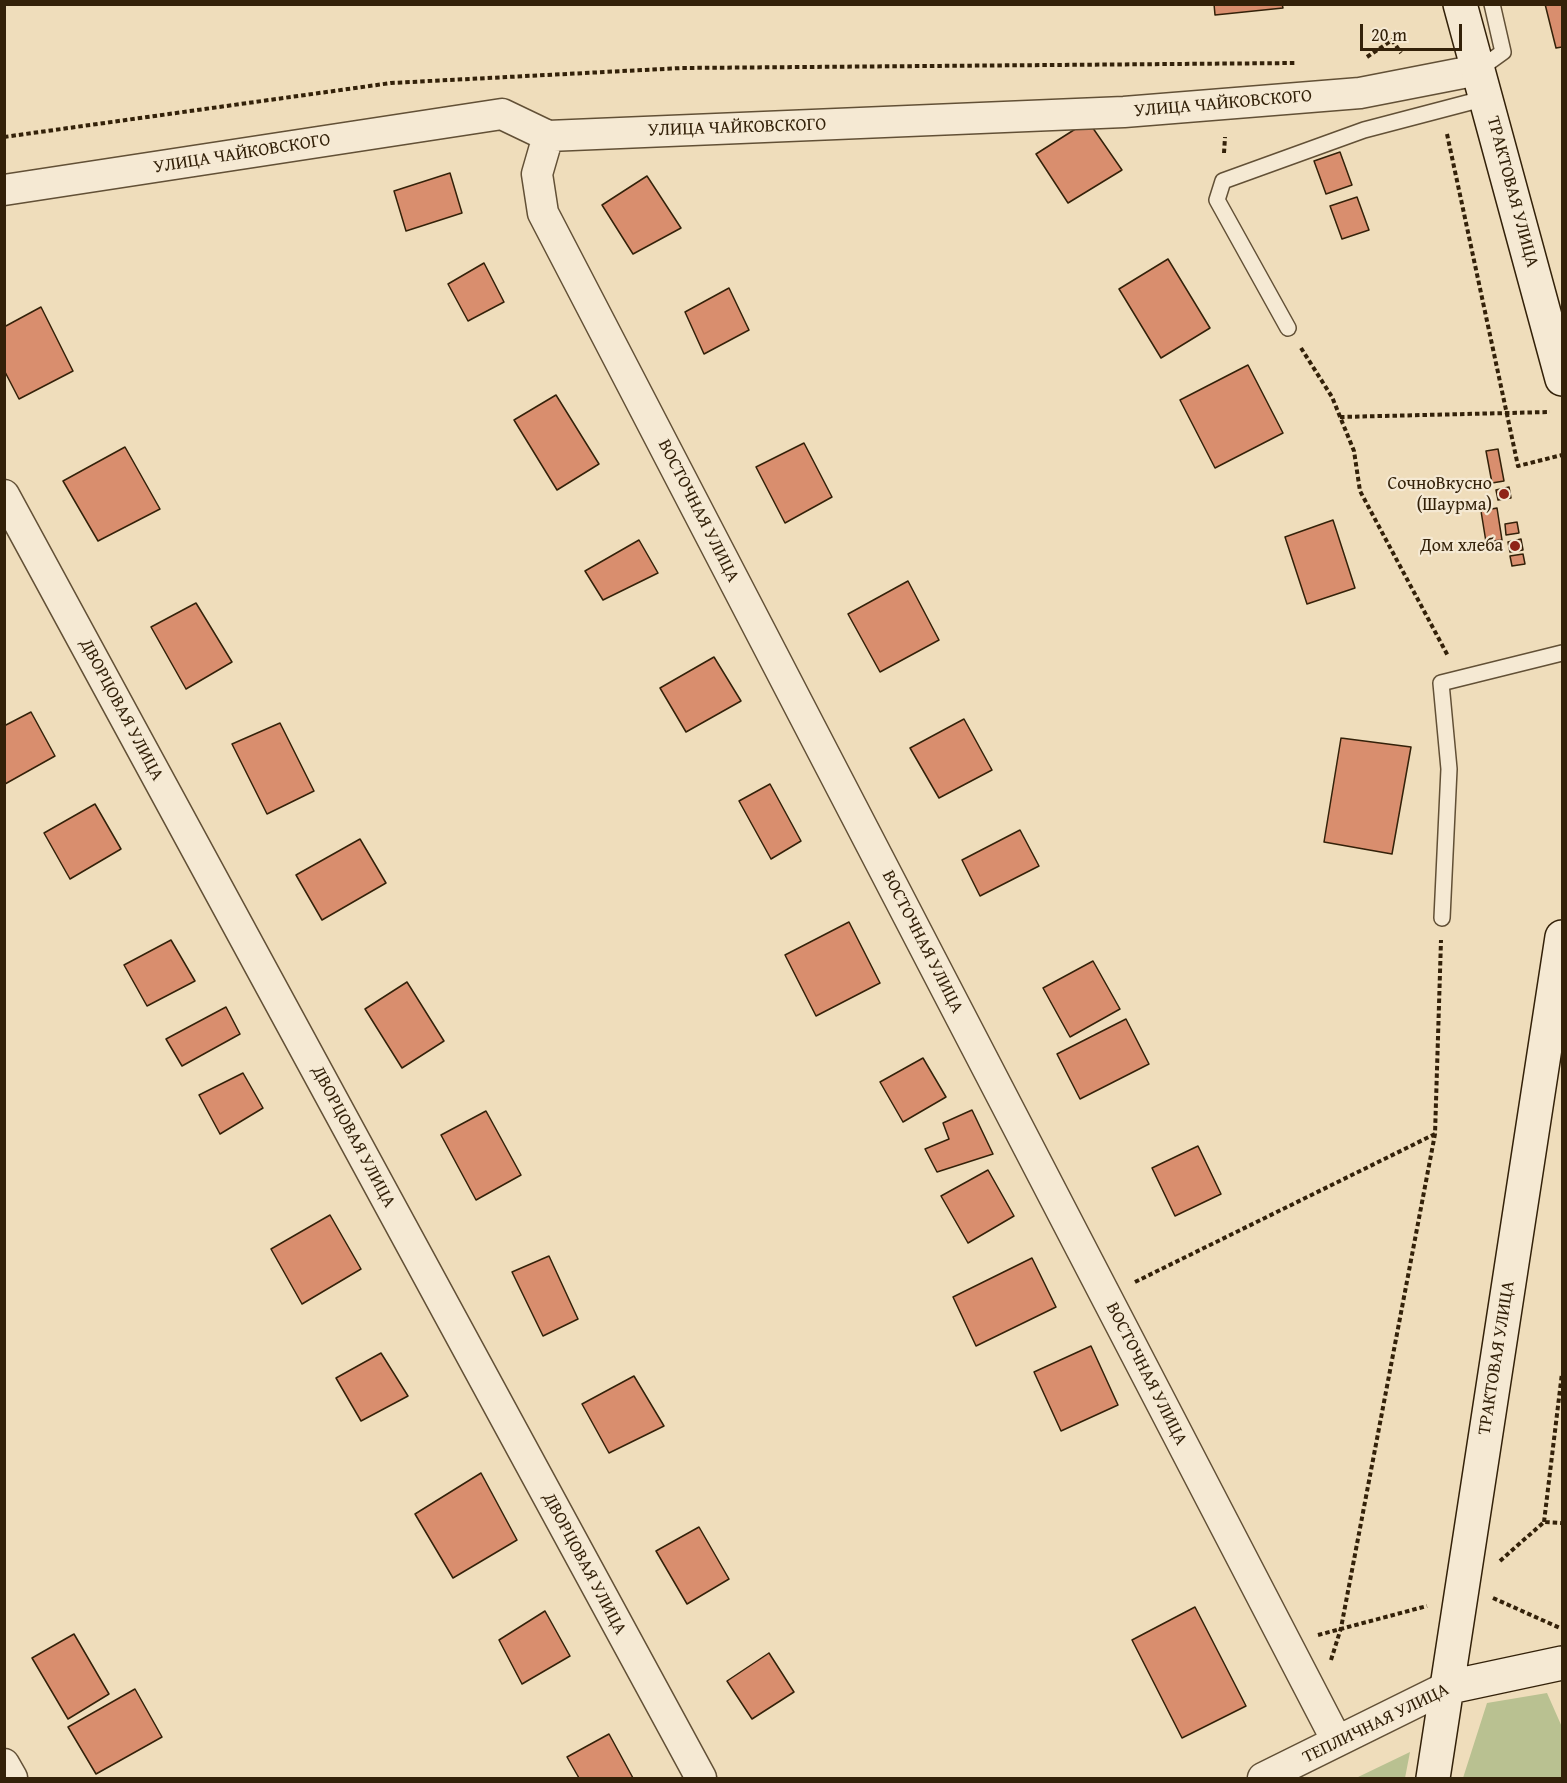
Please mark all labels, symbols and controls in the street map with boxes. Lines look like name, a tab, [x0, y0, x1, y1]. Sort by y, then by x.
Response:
scale bar	[1363, 12, 1465, 50]
text: 20 m	[1371, 21, 1407, 48]
street label: УЛИЦА ЧАЙКОВСКОГО	[1133, 85, 1313, 123]
street label: УЛИЦА ЧАЙКОВСКОГО	[647, 114, 827, 142]
street label: ТРАКТОВАЯ УЛИЦА	[1481, 114, 1543, 270]
street label: УЛИЦА ЧАЙКОВСКОГО	[152, 129, 332, 179]
street label: ВОСТОЧНАЯ УЛИЦА	[653, 436, 743, 586]
place label: СочноВкусно (Шаурма)	[1387, 473, 1492, 516]
marker: СочноВкусно (Шаурма)	[1497, 487, 1511, 501]
place label: Дом хлеба	[1420, 535, 1503, 557]
marker: Дом хлеба	[1508, 539, 1522, 553]
street label: ДВОРЦОВАЯ УЛИЦА	[74, 635, 168, 785]
street label: ВОСТОЧНАЯ УЛИЦА	[877, 867, 967, 1017]
street label: ДВОРЦОВАЯ УЛИЦА	[306, 1062, 400, 1212]
street label: ТРАКТОВАЯ УЛИЦА	[1474, 1280, 1520, 1436]
street label: ВОСТОЧНАЯ УЛИЦА	[1101, 1299, 1191, 1449]
street label: ДВОРЦОВАЯ УЛИЦА	[537, 1489, 631, 1639]
street label: ТЕПЛИЧНАЯ УЛИЦА	[1299, 1679, 1453, 1769]

